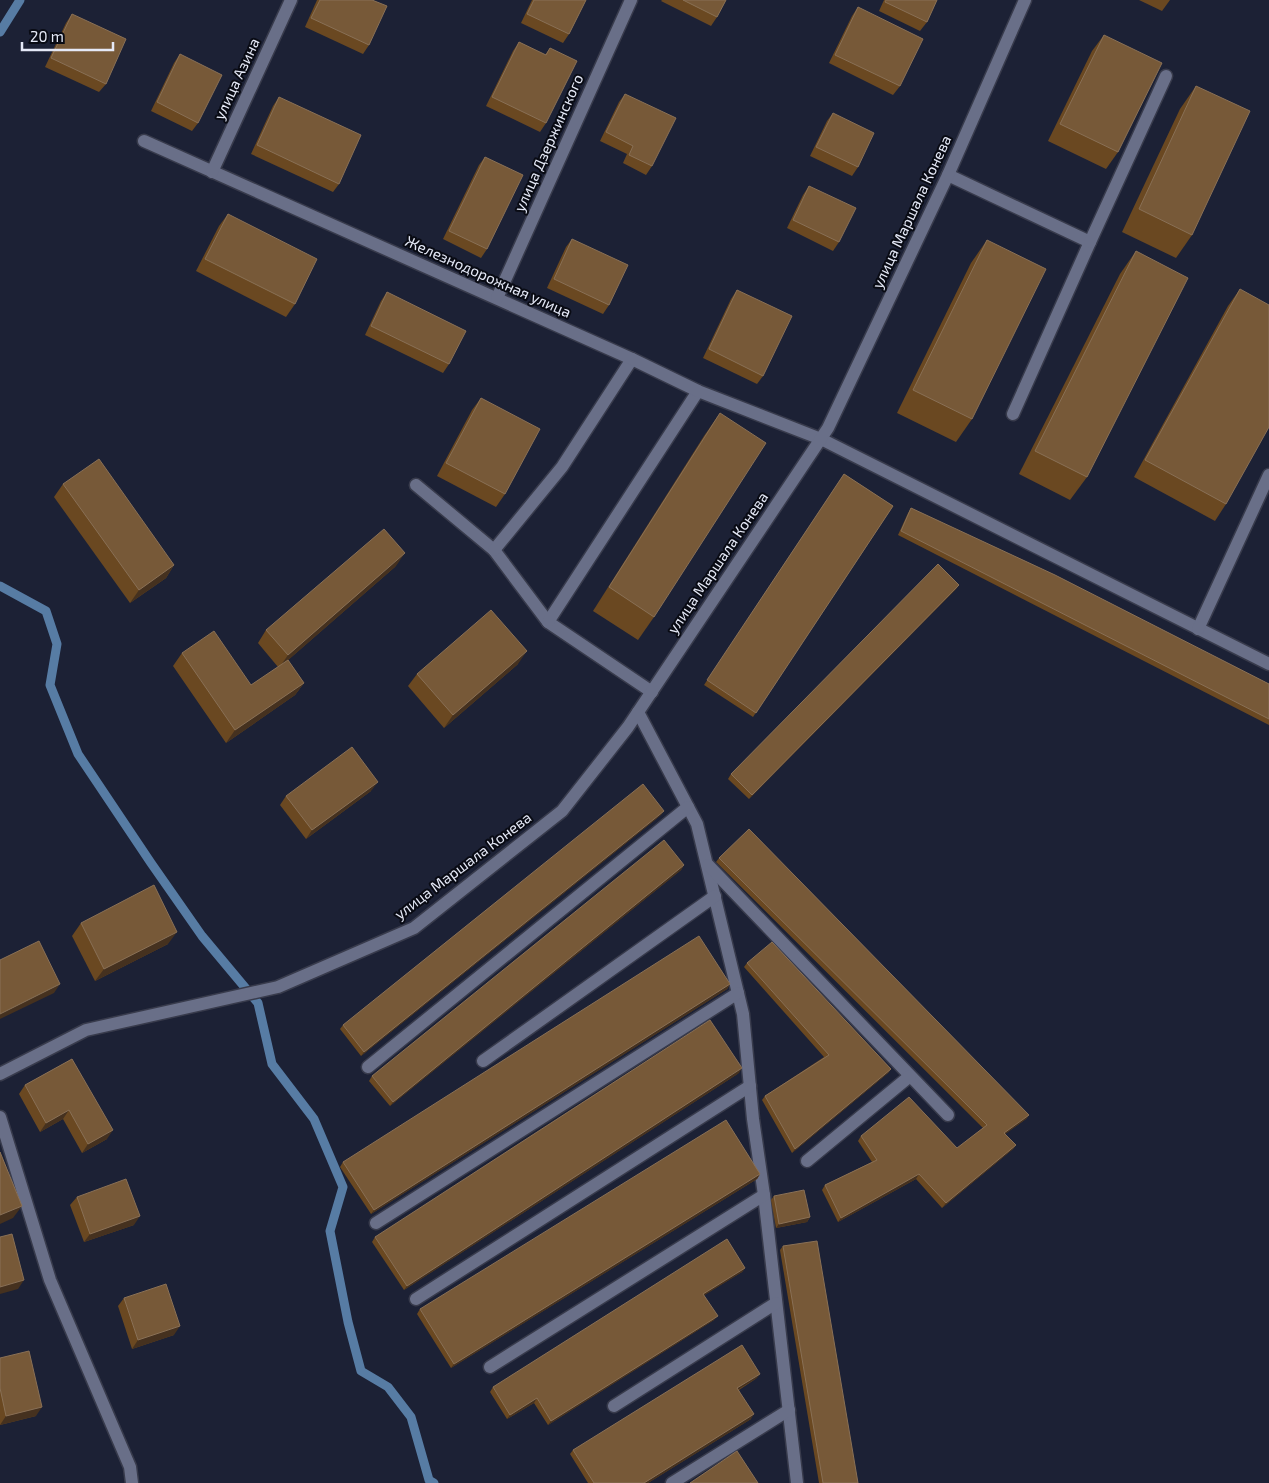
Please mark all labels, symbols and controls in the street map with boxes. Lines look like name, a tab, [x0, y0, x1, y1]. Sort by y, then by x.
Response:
scale bar	[22, 20, 114, 52]
text: 20 m	[30, 27, 64, 45]
street label: улица Азина	[209, 35, 264, 123]
street label: улица Дзержинского	[510, 71, 587, 215]
street label: улица Маршала Конева	[868, 132, 955, 291]
street label: Железнодорожная улица	[402, 231, 574, 322]
street label: улица Маршала Конева	[663, 488, 772, 637]
street label: улица Маршала Конева	[390, 808, 535, 923]

